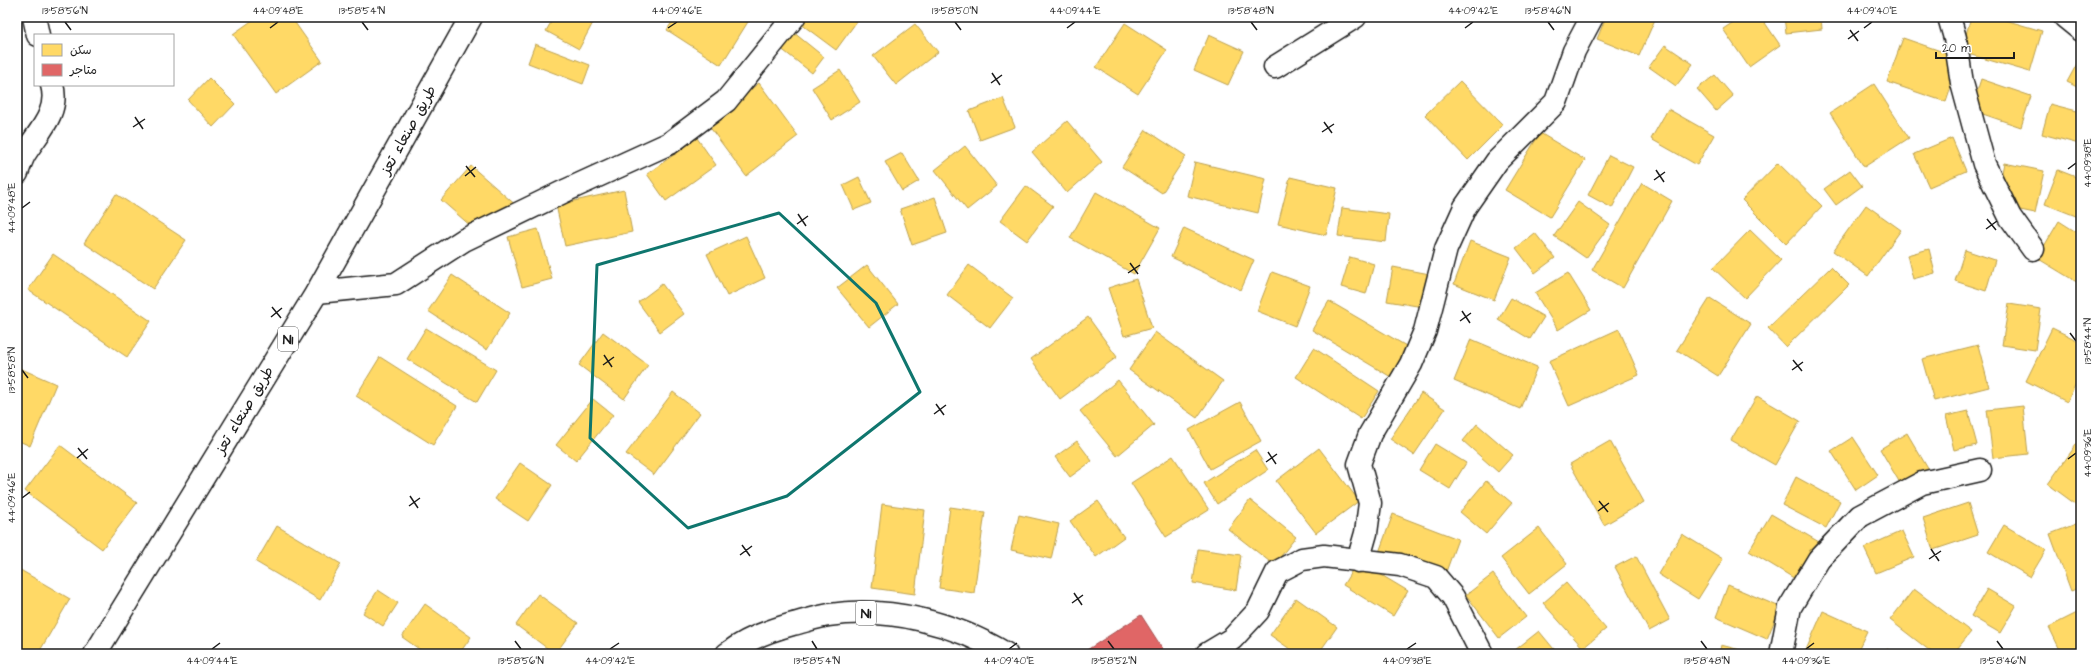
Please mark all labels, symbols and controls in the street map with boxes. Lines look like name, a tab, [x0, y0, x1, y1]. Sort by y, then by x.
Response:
text: 13°58'56"N	[42, 4, 88, 18]
text: 44°09'48"E	[252, 4, 304, 18]
text: 13°58'54"N	[339, 4, 385, 18]
text: 44°09'46"E	[652, 4, 702, 18]
text: 13°58'50"N	[932, 4, 978, 18]
text: 44°09'44"E	[1049, 4, 1101, 18]
text: 13°58'48"N	[1228, 4, 1274, 18]
text: 44°09'42"E	[1448, 4, 1498, 18]
text: 13°58'46"N	[1525, 4, 1571, 18]
text: 44°09'40"E	[1847, 4, 1897, 18]
legend	[34, 34, 174, 86]
scale bar	[1936, 34, 2014, 60]
text: 20 m	[1942, 40, 1971, 57]
text: سكن	[70, 42, 92, 59]
text: متاجر	[69, 62, 97, 79]
street label: طريق صنعاء تعز	[374, 82, 442, 181]
text: 44°09'38"E	[2081, 138, 2095, 188]
text: 44°09'48"E	[5, 182, 19, 234]
text: 13°58'44"N	[2081, 318, 2095, 364]
road number: N1	[278, 327, 298, 351]
text: 13°58'58"N	[5, 347, 19, 393]
street label: طريق صنعاء تعز	[209, 362, 279, 460]
text: 44°09'36"E	[2081, 428, 2095, 478]
text: 44°09'46"E	[5, 473, 19, 523]
road number: N1	[856, 601, 876, 625]
text: 44°09'44"E	[186, 654, 238, 668]
text: 13°58'56"N	[498, 654, 544, 668]
text: 44°09'42"E	[585, 654, 635, 668]
text: 13°58'54"N	[794, 654, 840, 668]
text: 44°09'40"E	[984, 654, 1034, 668]
text: 13°58'52"N	[1091, 654, 1137, 668]
text: 44°09'38"E	[1382, 654, 1432, 668]
text: 13°58'48"N	[1684, 654, 1730, 668]
text: 44°09'36"E	[1781, 654, 1831, 668]
text: 13°58'46"N	[1980, 654, 2026, 668]

